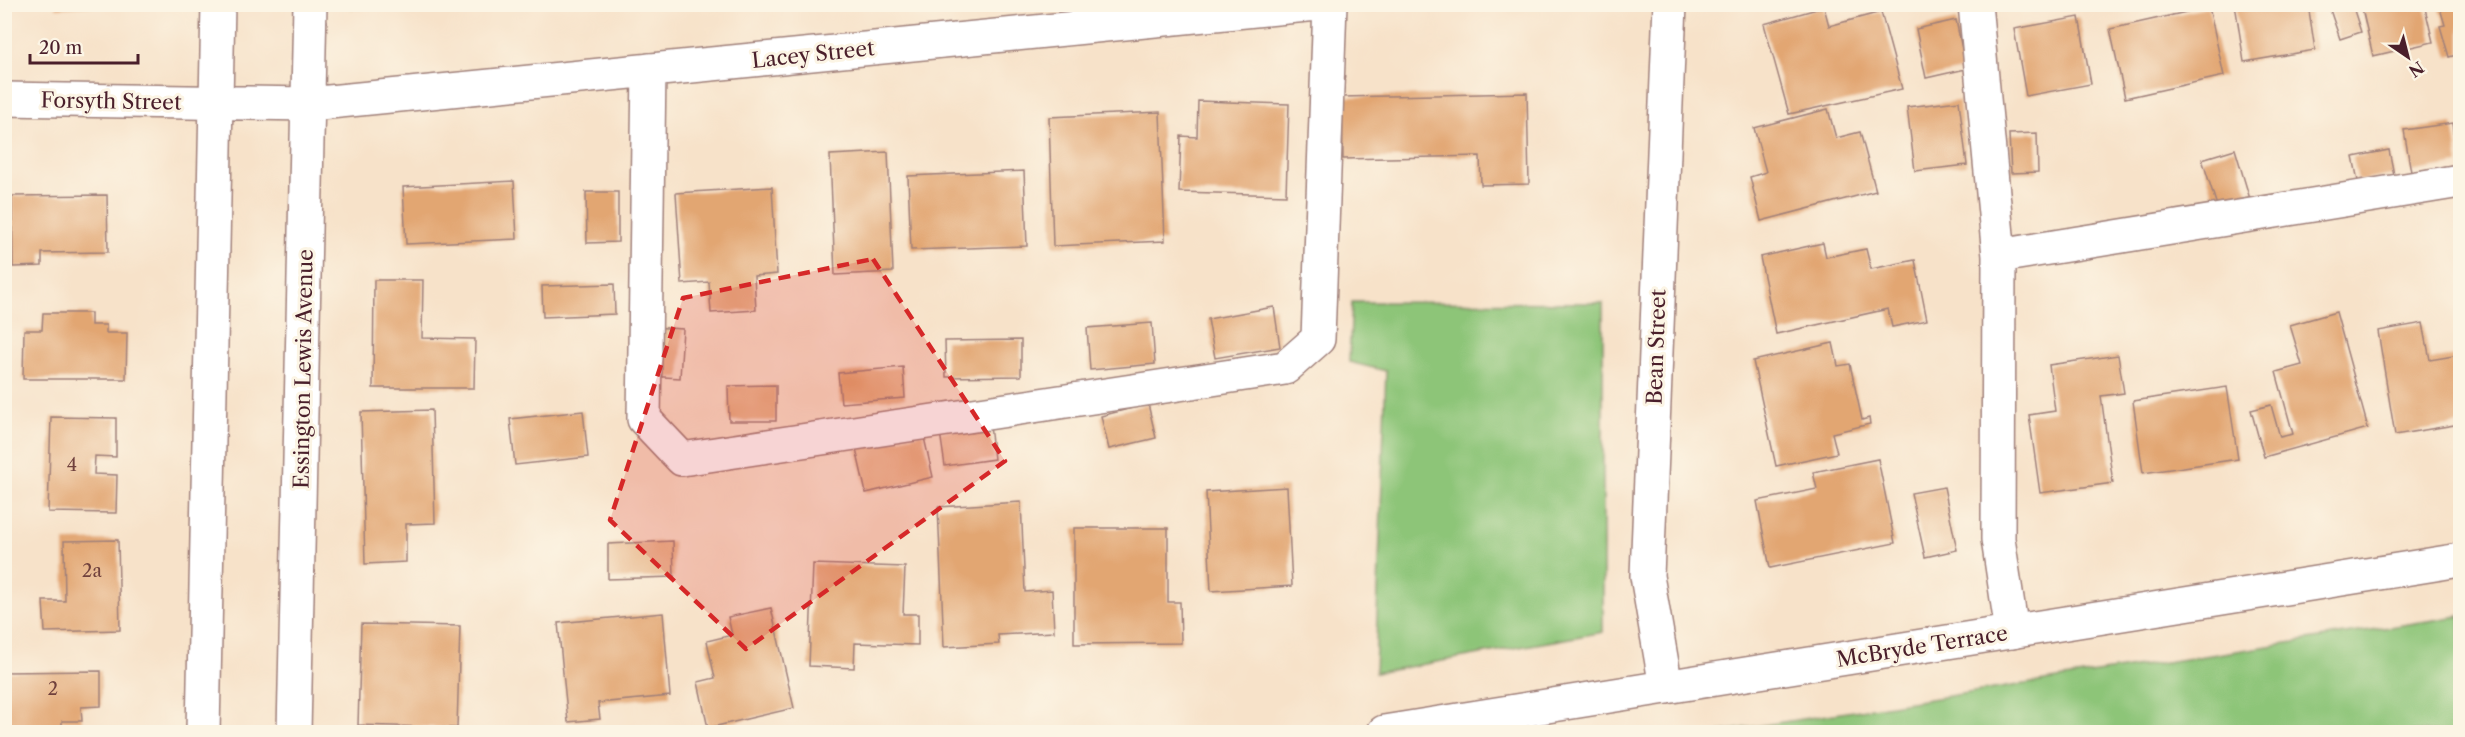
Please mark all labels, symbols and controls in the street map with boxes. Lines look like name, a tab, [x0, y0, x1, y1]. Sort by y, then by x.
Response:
scale bar	[30, 27, 138, 65]
north arrow	[2378, 27, 2438, 87]
street label: Lacey Street	[750, 35, 876, 73]
text: 20 m	[39, 37, 83, 59]
text: N	[2405, 57, 2428, 82]
street label: Forsyth Street	[40, 87, 182, 115]
street label: Essington Lewis Avenue	[288, 249, 318, 489]
street label: Bean Street	[1641, 288, 1671, 405]
house number: 4	[67, 454, 77, 476]
house number: 2a	[82, 560, 102, 582]
street label: McBryde Terrace	[1835, 620, 2009, 672]
house number: 2	[48, 678, 58, 700]

